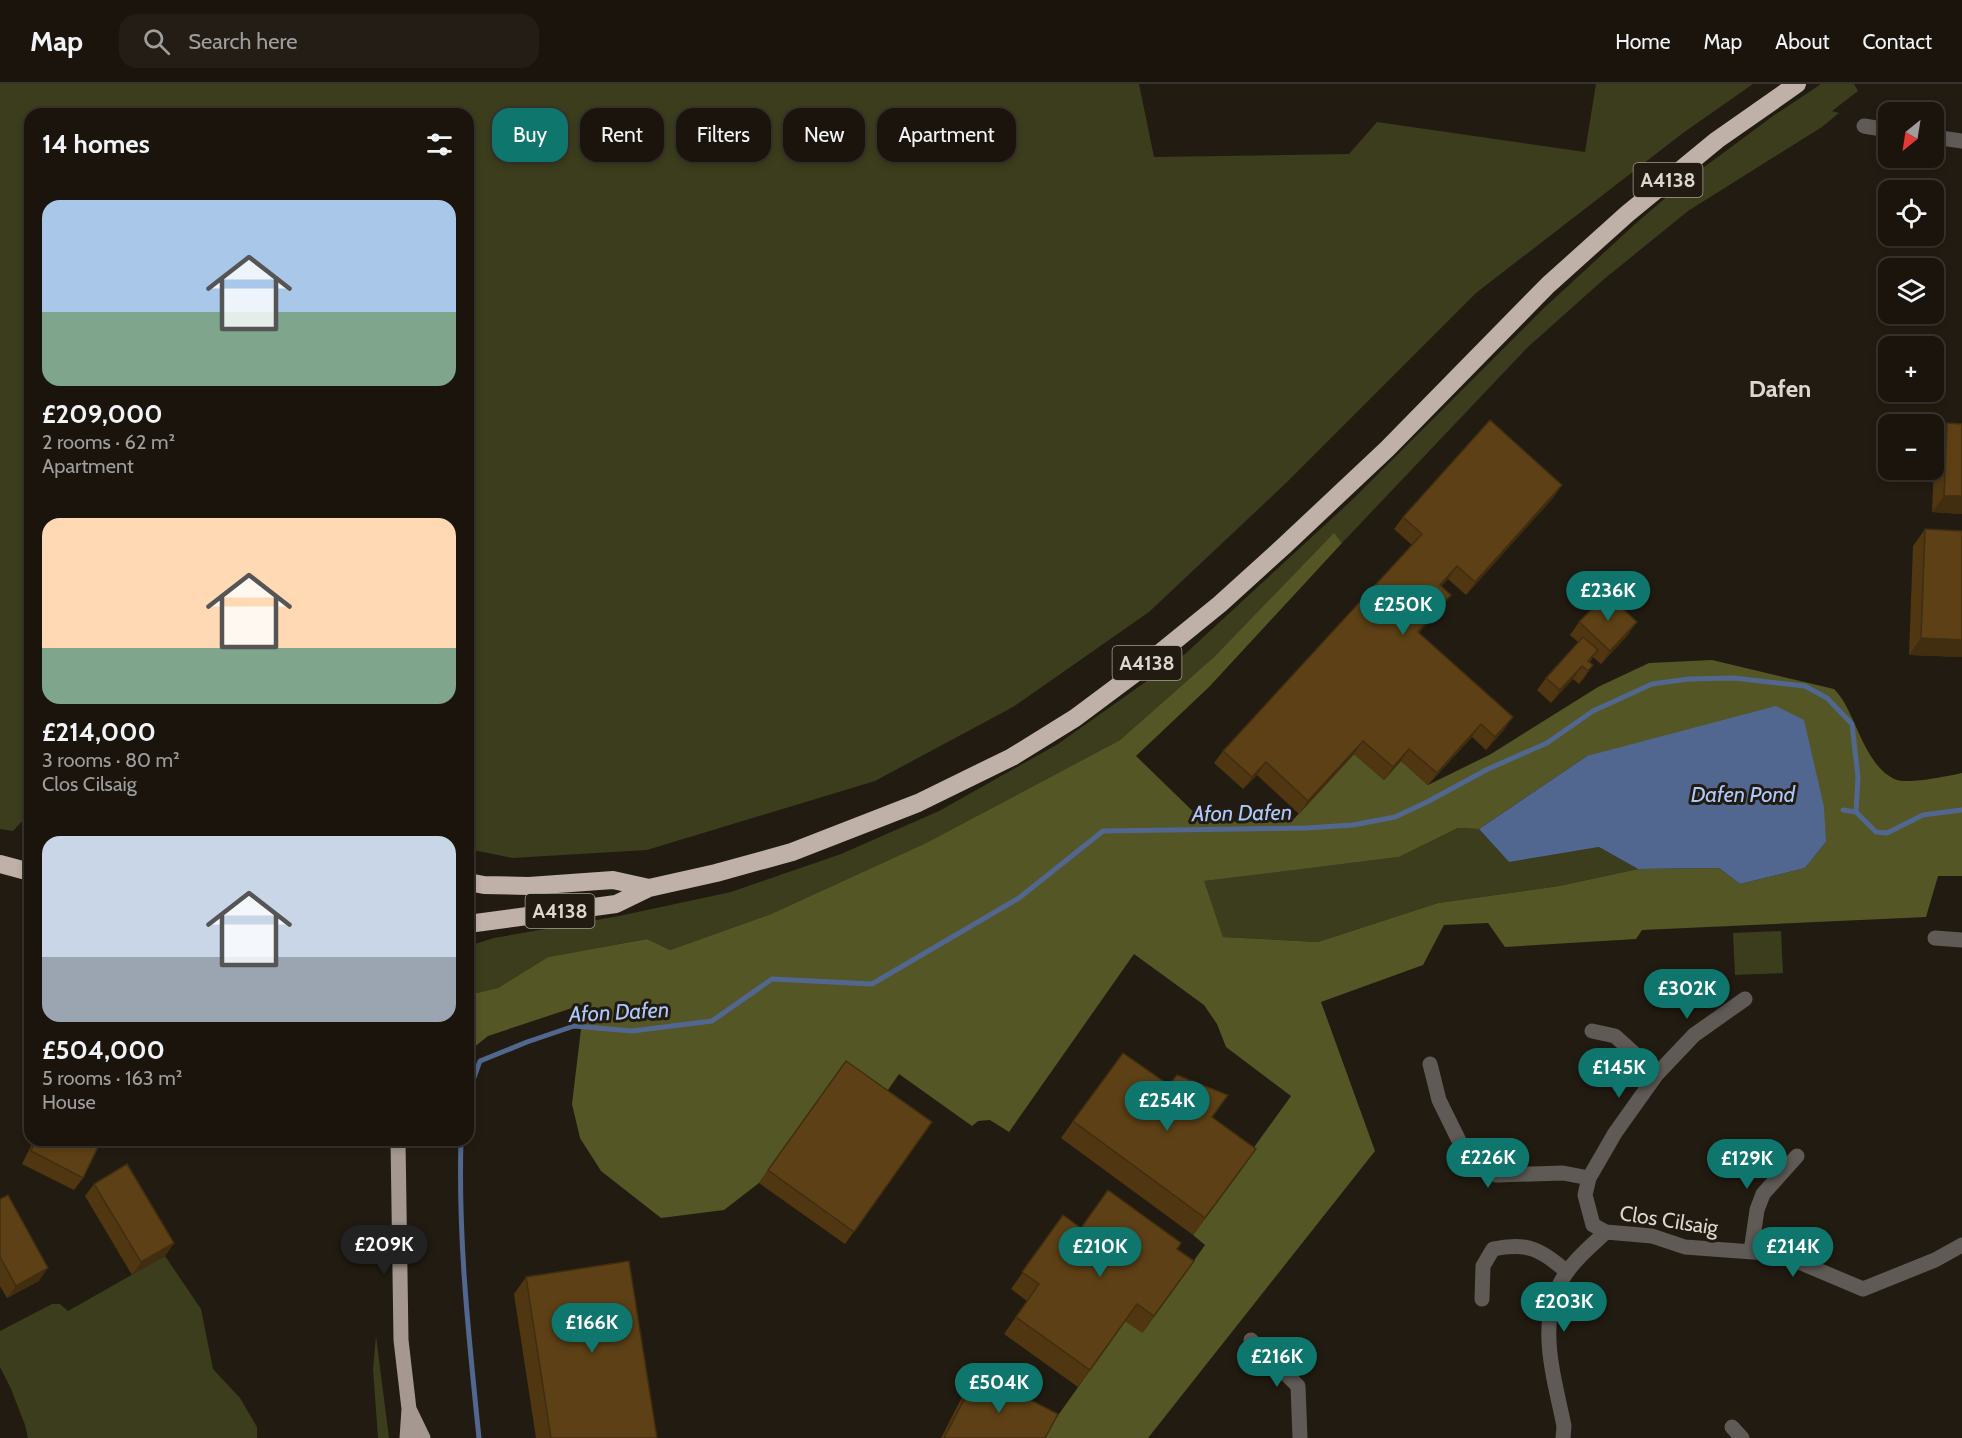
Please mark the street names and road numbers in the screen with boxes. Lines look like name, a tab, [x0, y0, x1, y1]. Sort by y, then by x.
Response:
road number: A4138	[1634, 163, 1702, 197]
road number: A4138	[1112, 646, 1182, 680]
road number: A4138	[526, 894, 594, 928]
street label: Clos Cilsaig	[1618, 1200, 1721, 1240]

